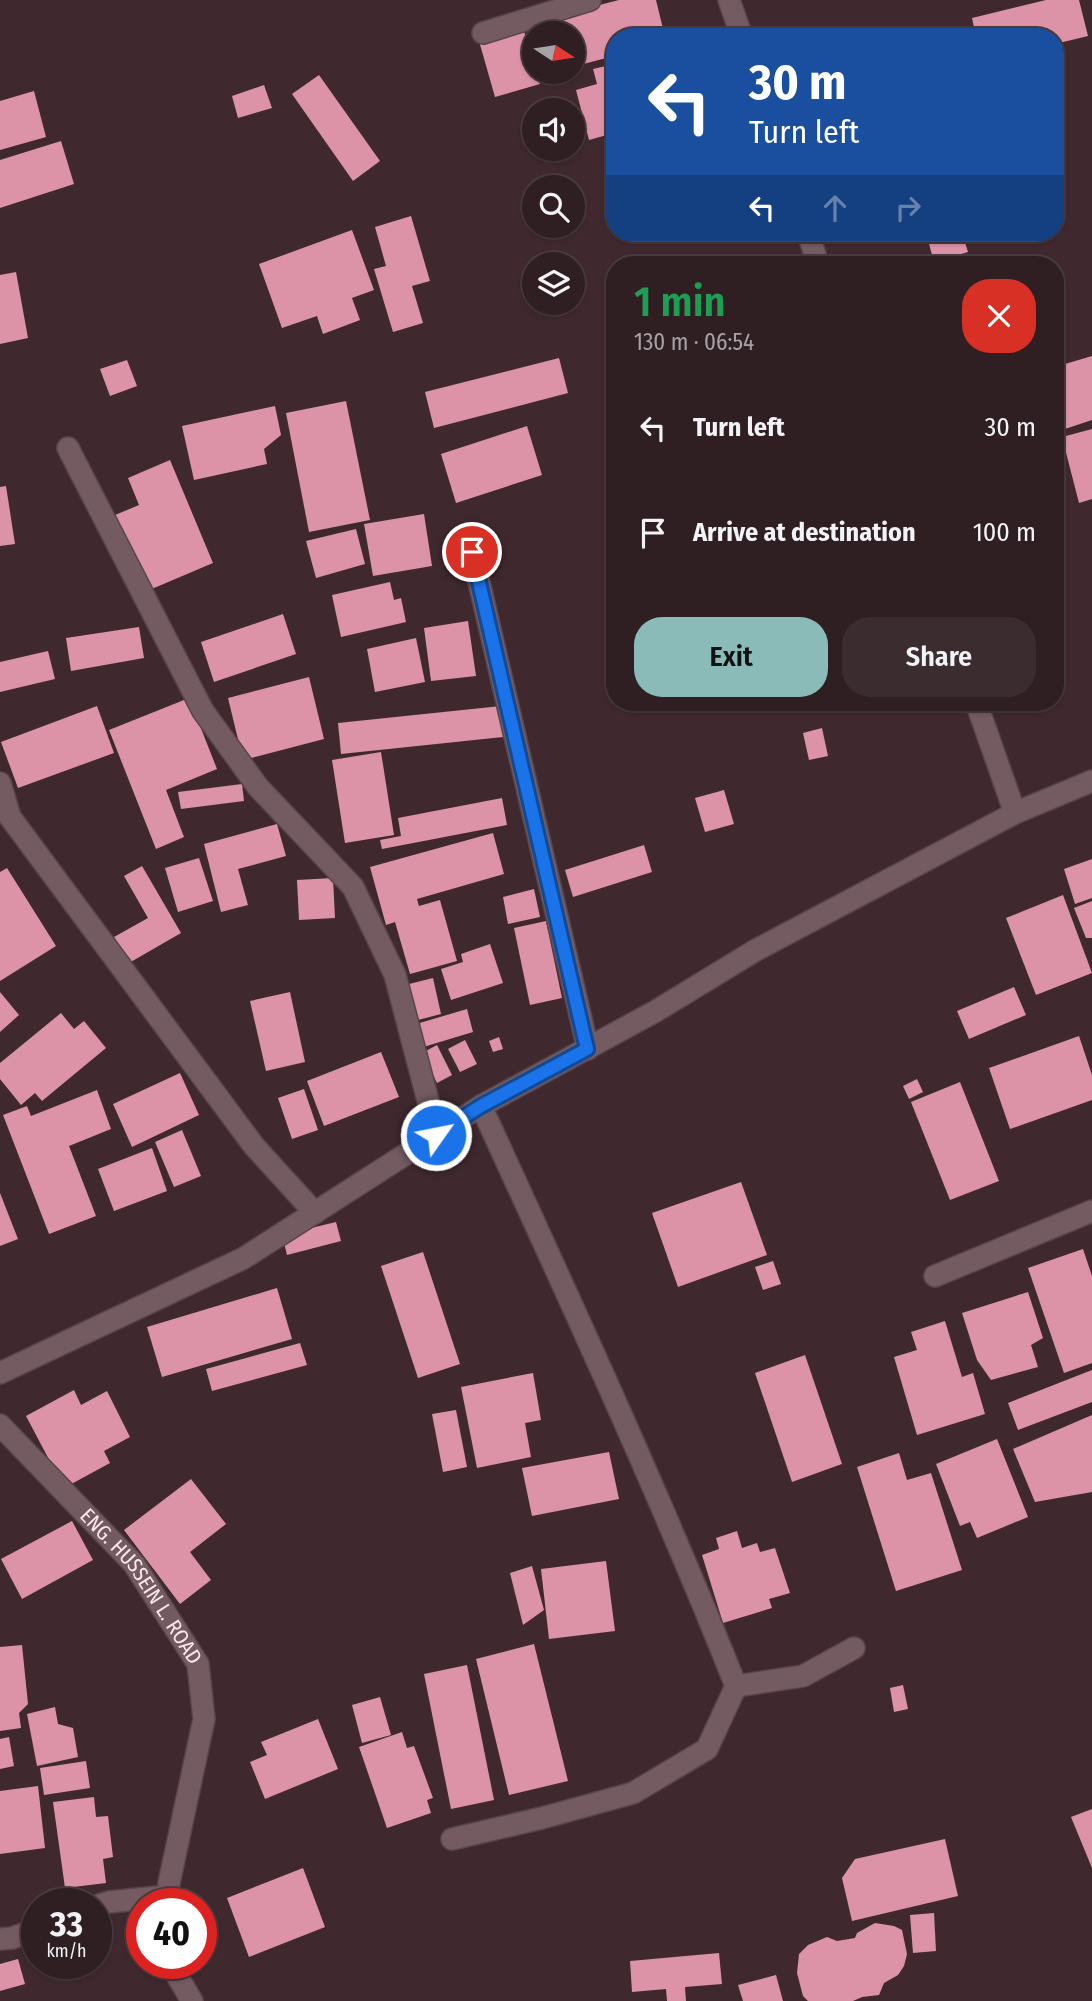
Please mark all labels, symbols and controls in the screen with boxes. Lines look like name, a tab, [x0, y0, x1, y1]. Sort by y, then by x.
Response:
north arrow	[522, 21, 584, 84]
map controls	[522, 21, 585, 315]
text: 30 m	[749, 53, 847, 112]
icon: left	[634, 56, 725, 147]
button: sound	[522, 98, 585, 161]
text: Turn left	[749, 113, 859, 151]
button: search	[522, 175, 585, 238]
icon: left	[743, 189, 781, 227]
icon: ahead	[816, 189, 854, 227]
icon: right	[889, 189, 927, 227]
button: layers	[522, 252, 585, 315]
text: 1 min	[634, 277, 725, 327]
button: close	[962, 279, 1036, 353]
text: 130 m · 06:54	[634, 328, 754, 356]
icon: left	[634, 409, 672, 447]
text: Turn left	[693, 412, 785, 443]
text: 30 m	[985, 412, 1036, 443]
icon: arrive	[634, 514, 672, 552]
text: Arrive at destination	[693, 517, 916, 548]
text: 100 m	[973, 517, 1036, 548]
pin	[442, 522, 502, 582]
icon: arrive	[453, 533, 491, 571]
button: Exit	[634, 617, 828, 697]
button: Share	[842, 617, 1036, 697]
position arrow	[399, 1098, 473, 1172]
street label: ENG. HUSSEIN L. ROAD	[74, 1503, 208, 1669]
speed limit sign: 40	[126, 1888, 217, 1979]
text: 33	[50, 1903, 83, 1945]
text: km/h	[46, 1940, 87, 1962]

